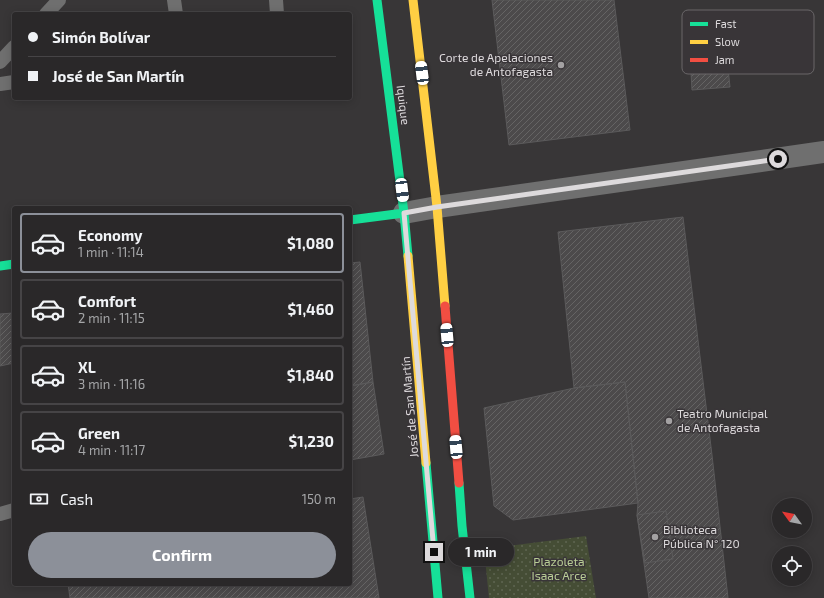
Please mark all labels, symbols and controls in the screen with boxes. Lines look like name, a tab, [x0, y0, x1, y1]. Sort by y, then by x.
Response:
legend	[682, 10, 814, 74]
text: Fast	[715, 17, 737, 30]
text: Simón Bolívar	[52, 28, 150, 46]
text: Slow	[715, 35, 740, 48]
place label: Corte de Apelaciones de Antofagasta	[439, 50, 553, 78]
text: Jam	[715, 53, 734, 66]
car	[415, 60, 429, 86]
marker: Corte de Apelaciones de Antofagasta	[556, 60, 566, 70]
text: José de San Martín	[52, 67, 184, 85]
street label: Iquique	[395, 84, 413, 126]
route start	[769, 150, 787, 168]
car	[395, 177, 409, 203]
icon: car	[30, 225, 66, 261]
text: Economy	[78, 226, 143, 244]
text: $1,080	[287, 234, 334, 252]
text: 1 min · 11:14	[78, 244, 144, 260]
icon: car	[30, 291, 66, 327]
text: Comfort	[78, 292, 136, 310]
text: $1,460	[287, 300, 334, 318]
text: 2 min · 11:15	[78, 310, 145, 326]
car	[440, 323, 454, 347]
street label: José de San Martín	[398, 356, 420, 458]
icon: car	[30, 357, 66, 393]
text: XL	[78, 358, 96, 376]
text: $1,840	[287, 366, 334, 384]
text: 3 min · 11:16	[78, 376, 145, 392]
place label: Teatro Municipal de Antofagasta	[677, 406, 768, 434]
marker: Teatro Municipal de Antofagasta	[664, 416, 674, 426]
icon: car	[30, 423, 66, 459]
text: Green	[78, 424, 120, 442]
text: $1,230	[289, 432, 334, 450]
car	[449, 435, 463, 459]
text: 4 min · 11:17	[78, 442, 145, 458]
icon: cash	[28, 488, 50, 510]
text: Cash	[60, 490, 93, 508]
text: 150 m	[302, 491, 336, 507]
north arrow	[772, 498, 812, 538]
map controls	[772, 498, 812, 586]
place label: Biblioteca Pública N° 120	[663, 522, 740, 550]
button: Confirm	[28, 532, 336, 578]
marker: Biblioteca Pública N° 120	[650, 532, 660, 542]
callout: 1 min	[448, 538, 514, 566]
route end	[425, 543, 443, 561]
text: 1 min	[465, 544, 497, 560]
button: locate	[772, 546, 812, 586]
park label: Plazoleta Isaac Arce	[531, 554, 587, 582]

